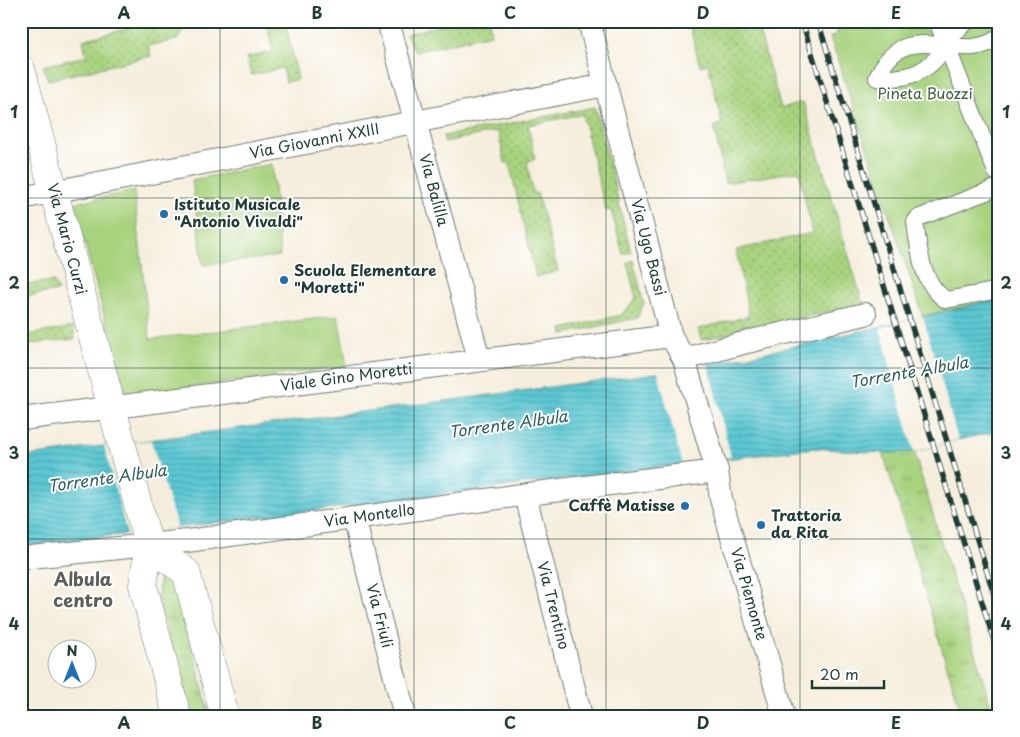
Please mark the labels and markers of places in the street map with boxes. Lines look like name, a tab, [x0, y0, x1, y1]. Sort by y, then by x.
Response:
place label: Istituto Musicale "Antonio Vivaldi"	[174, 192, 303, 232]
marker: Istituto Musicale "Antonio Vivaldi"	[158, 208, 170, 220]
place label: Scuola Elementare "Moretti"	[294, 258, 437, 298]
marker: Scuola Elementare "Moretti"	[278, 274, 290, 286]
place label: Caffè Matisse	[568, 493, 675, 516]
marker: Caffè Matisse	[679, 500, 691, 512]
place label: Trattoria da Rita	[771, 503, 842, 543]
marker: Trattoria da Rita	[755, 519, 767, 531]

